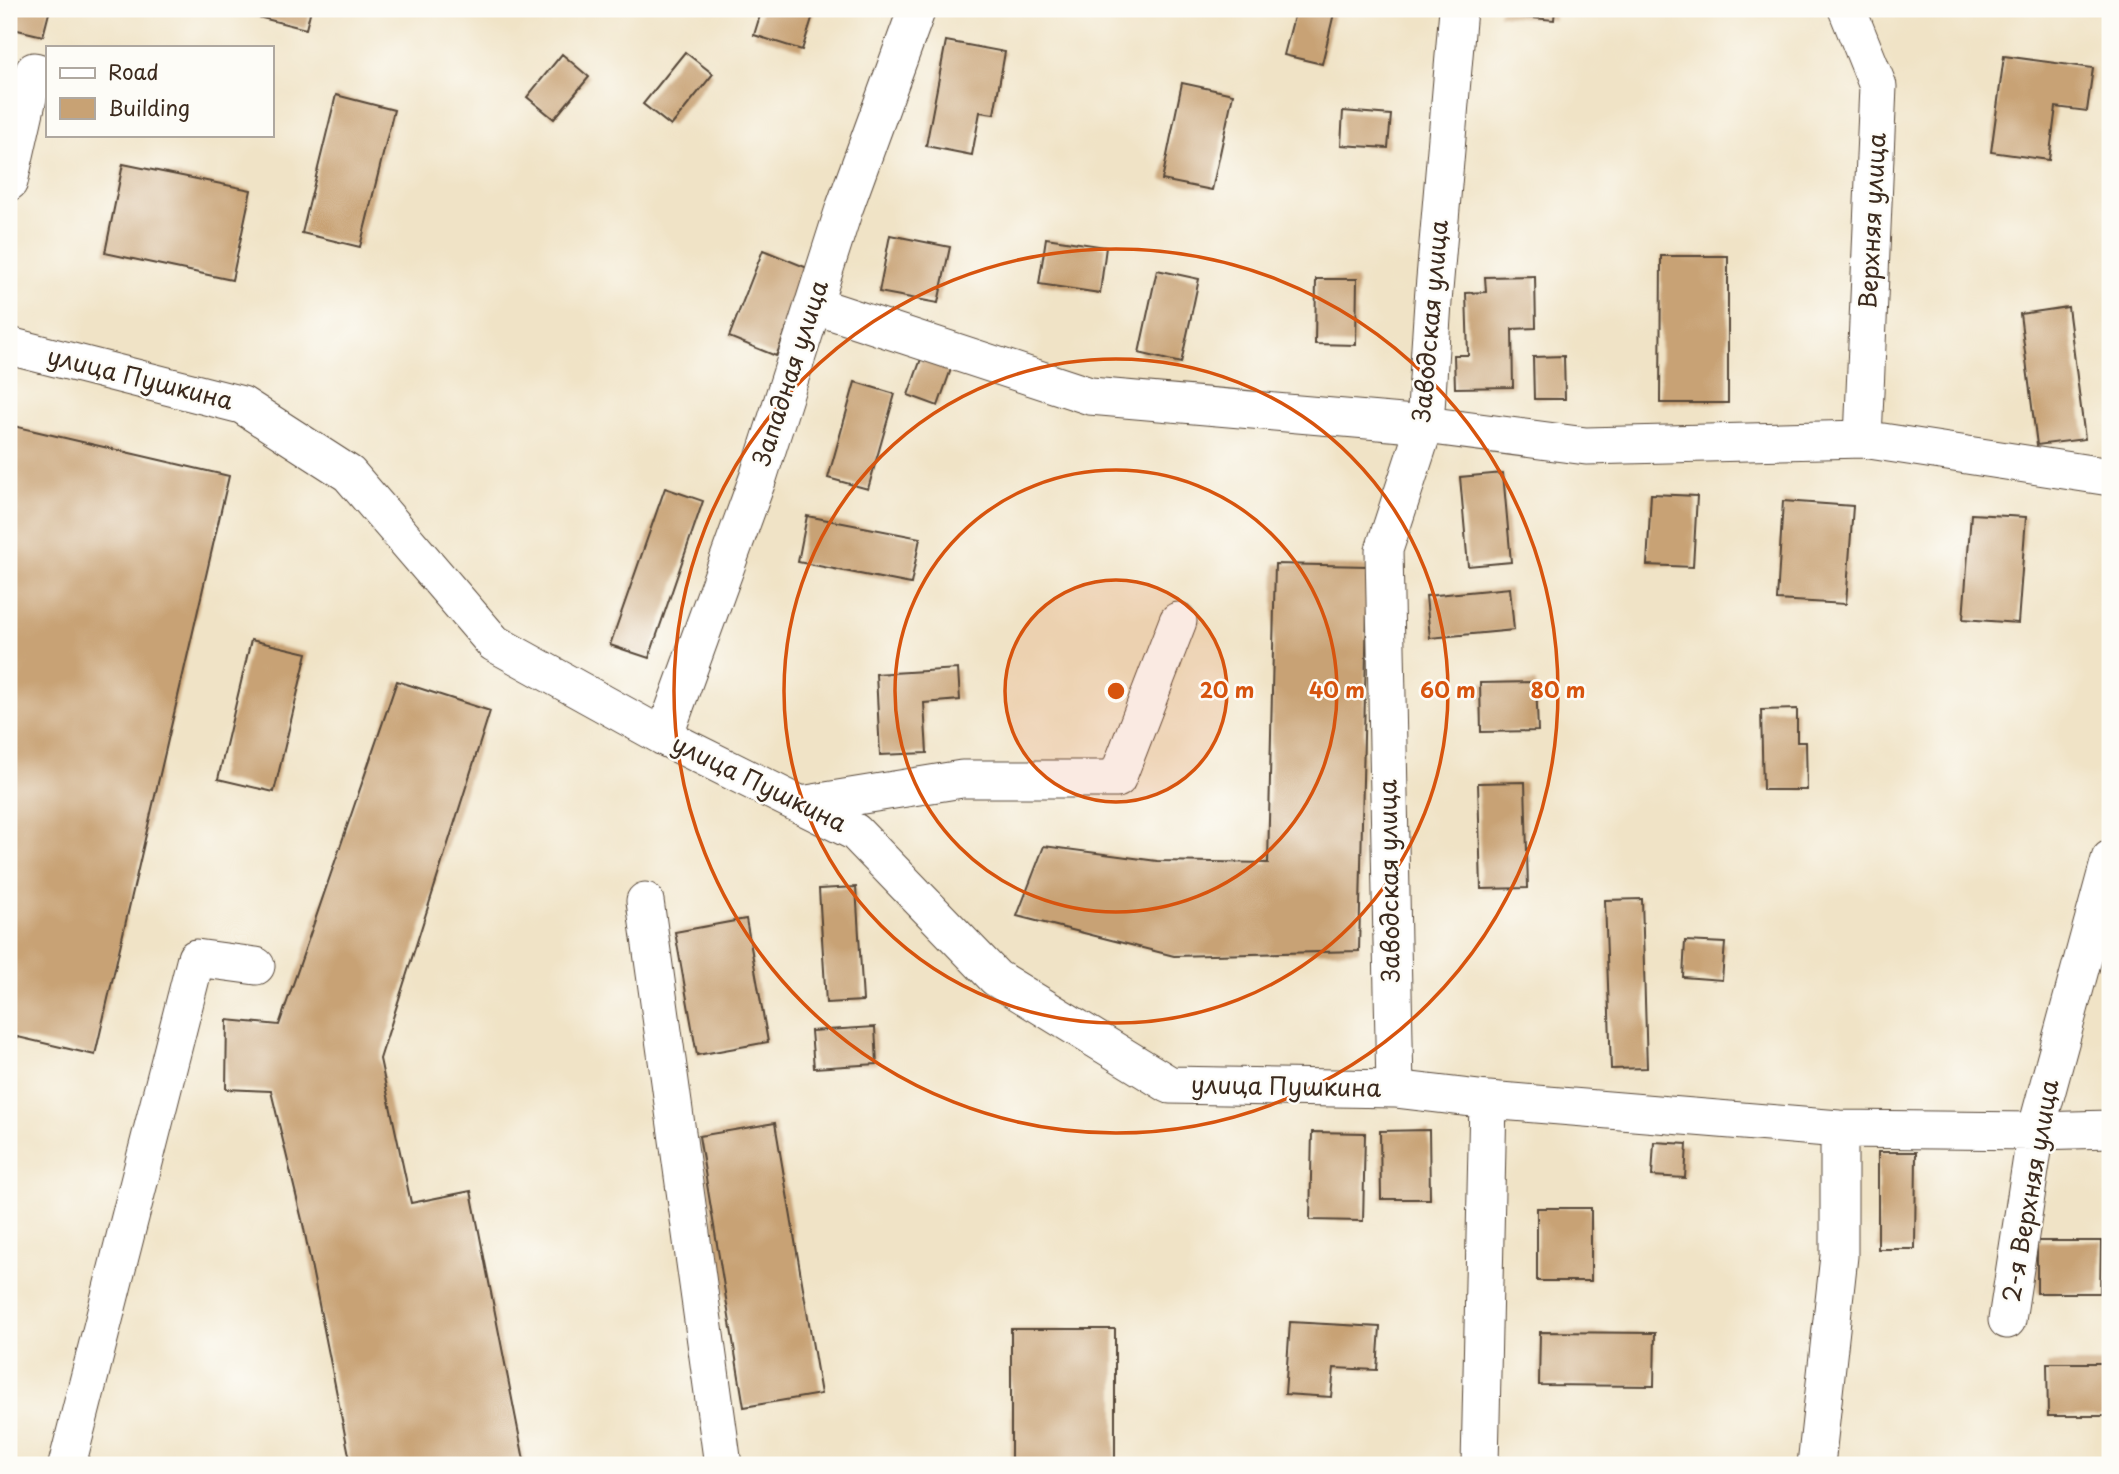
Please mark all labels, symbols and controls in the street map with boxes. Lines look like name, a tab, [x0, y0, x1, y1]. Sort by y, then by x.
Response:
legend	[46, 46, 273, 136]
text: Road	[108, 55, 159, 87]
text: Building	[108, 91, 190, 123]
street label: Верхняя улица	[1848, 132, 1894, 310]
street label: Заводская улица	[1402, 218, 1456, 424]
street label: Западная улица	[742, 275, 836, 470]
street label: улица Пушкина	[44, 337, 237, 418]
text: 20 m	[1200, 673, 1254, 705]
text: 40 m	[1309, 673, 1365, 705]
text: 60 m	[1420, 673, 1476, 705]
text: 80 m	[1531, 673, 1585, 705]
centre of rings	[1104, 679, 1128, 703]
street label: улица Пушкина	[666, 724, 853, 840]
street label: Заводская улица	[1368, 779, 1408, 983]
street label: улица Пушкина	[1191, 1065, 1382, 1105]
street label: 2-я Верхняя улица	[1992, 1077, 2066, 1305]

